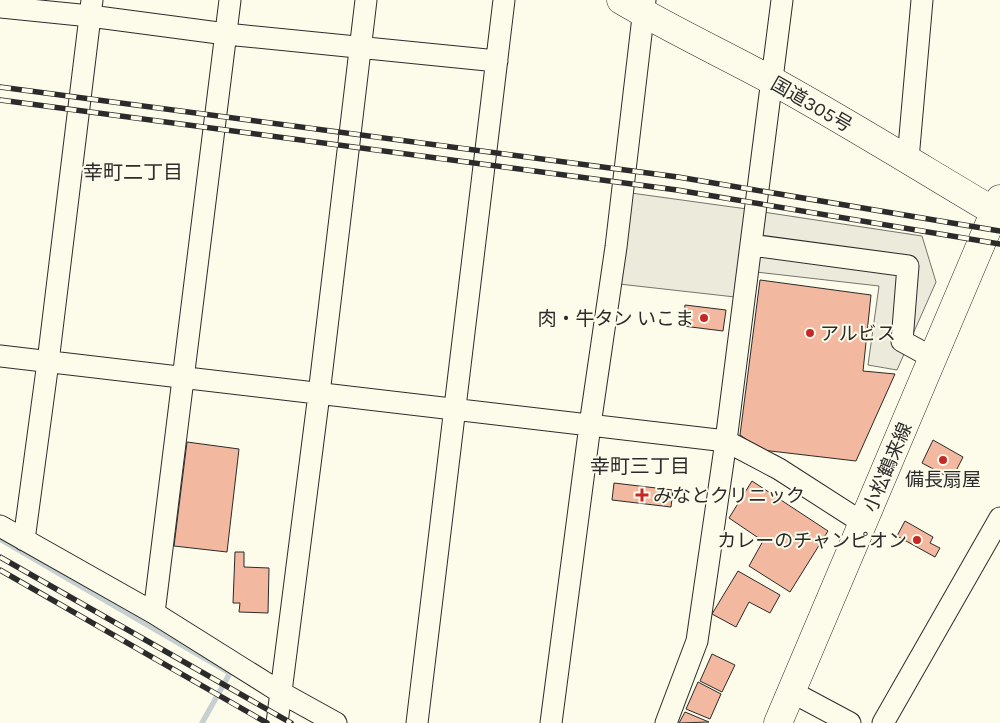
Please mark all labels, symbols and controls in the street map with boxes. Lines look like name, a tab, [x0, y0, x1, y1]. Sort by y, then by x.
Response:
street label: 国道305号	[767, 73, 856, 137]
district label: 幸町二丁目	[83, 161, 183, 184]
place label: 肉・牛タン いこま	[537, 308, 694, 330]
marker: 肉・牛タン いこま	[698, 312, 710, 324]
place label: アルビス	[820, 323, 896, 345]
marker: アルビス	[804, 327, 816, 339]
street label: 小松鶴来線	[859, 419, 917, 515]
marker: 備長扇屋	[937, 454, 949, 466]
district label: 幸町三丁目	[590, 455, 690, 478]
place label: 備長扇屋	[905, 469, 981, 491]
place label: みなとクリニック	[653, 485, 805, 507]
marker: みなとクリニック	[635, 488, 649, 502]
place label: カレーのチャンピオン	[717, 530, 907, 552]
marker: カレーのチャンピオン	[911, 534, 923, 546]

